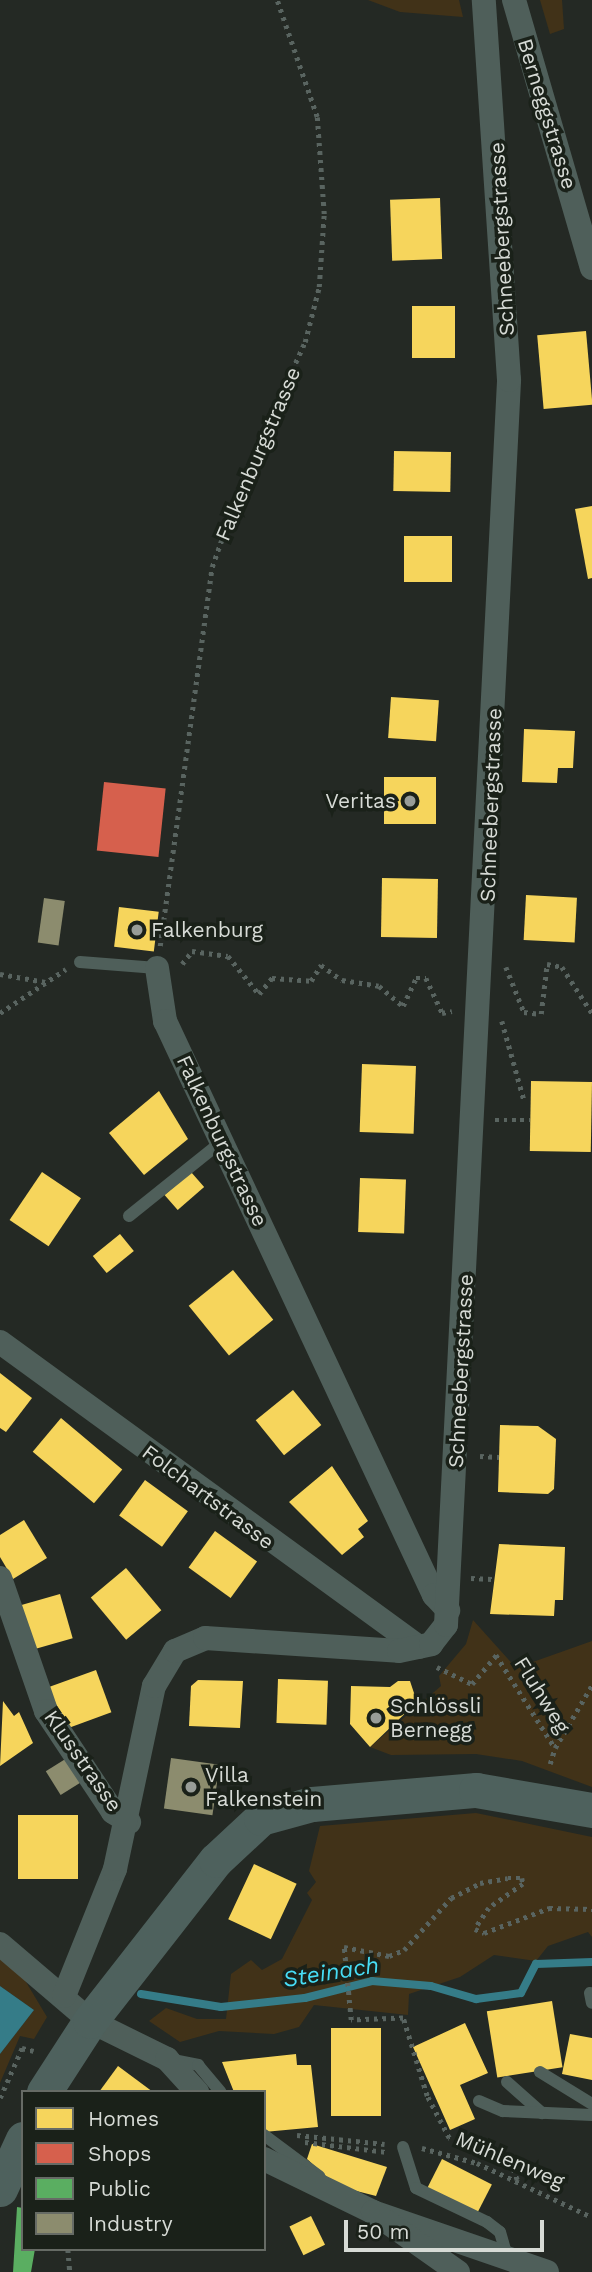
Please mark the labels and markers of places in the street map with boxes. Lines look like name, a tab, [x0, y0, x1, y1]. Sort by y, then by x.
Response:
place label: Veritas	[325, 788, 396, 814]
marker: Veritas	[402, 793, 418, 809]
place label: Falkenburg	[151, 917, 263, 943]
marker: Falkenburg	[129, 922, 145, 938]
place label: Schlössli Bernegg	[390, 1693, 481, 1743]
marker: Schlössli Bernegg	[368, 1710, 384, 1726]
place label: Villa Falkenstein	[205, 1762, 322, 1812]
marker: Villa Falkenstein	[183, 1779, 199, 1795]

